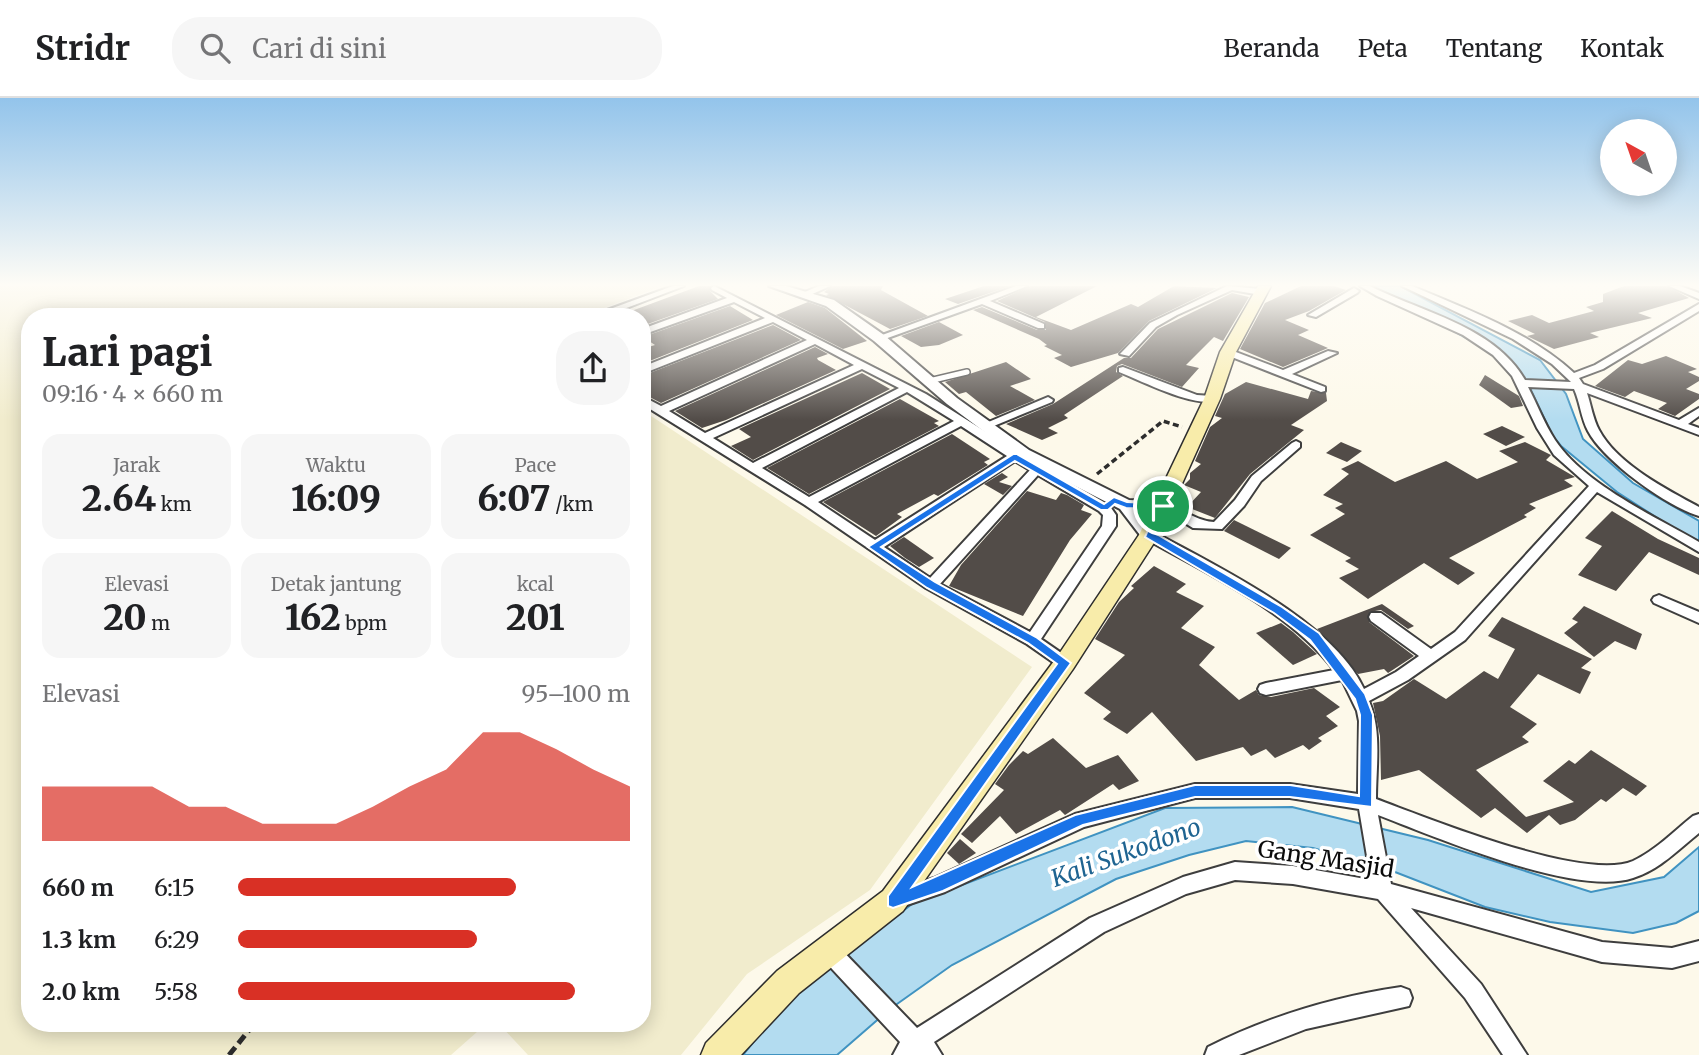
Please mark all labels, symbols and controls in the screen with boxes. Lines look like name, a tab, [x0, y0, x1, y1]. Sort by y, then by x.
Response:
search box	[172, 17, 662, 80]
text: Stridr	[35, 28, 130, 69]
icon: search	[196, 29, 234, 67]
text: Cari di sini	[252, 32, 387, 65]
text: Beranda	[1224, 33, 1320, 64]
text: Peta	[1358, 33, 1408, 64]
text: Tentang	[1446, 33, 1542, 64]
text: Kontak	[1580, 33, 1664, 64]
north arrow	[1600, 119, 1676, 196]
map controls	[1600, 119, 1677, 196]
text: Lari pagi	[42, 329, 213, 376]
button: share	[556, 331, 630, 405]
text: 09:16 · 4 × 660 m	[42, 379, 223, 408]
text: Jarak	[113, 453, 160, 477]
text: Waktu	[306, 453, 366, 477]
text: Pace	[515, 453, 556, 477]
pin	[1133, 476, 1193, 536]
text: 2.64	[82, 477, 156, 521]
text: 16:09	[291, 477, 381, 521]
text: 6:07	[477, 477, 551, 521]
icon: arrive	[1144, 487, 1182, 525]
text: km	[156, 492, 192, 516]
text: /km	[551, 492, 593, 516]
text: Elevasi	[104, 572, 169, 596]
text: Detak jantung	[271, 572, 401, 596]
text: kcal	[517, 572, 554, 596]
text: 20	[103, 596, 147, 640]
text: 162	[285, 596, 341, 640]
text: 201	[506, 596, 565, 640]
text: m	[147, 611, 170, 635]
text: bpm	[341, 611, 387, 635]
text: Elevasi	[42, 679, 120, 708]
text: 95–100 m	[522, 679, 630, 708]
water label: Kali Sukodono	[1046, 811, 1205, 894]
street label: Gang Masjid	[1256, 833, 1396, 884]
text: 660 m	[42, 873, 114, 902]
text: 6:15	[154, 873, 195, 902]
text: 1.3 km	[42, 925, 116, 954]
text: 6:29	[154, 925, 199, 954]
text: 2.0 km	[42, 977, 120, 1006]
text: 5:58	[154, 977, 198, 1006]

